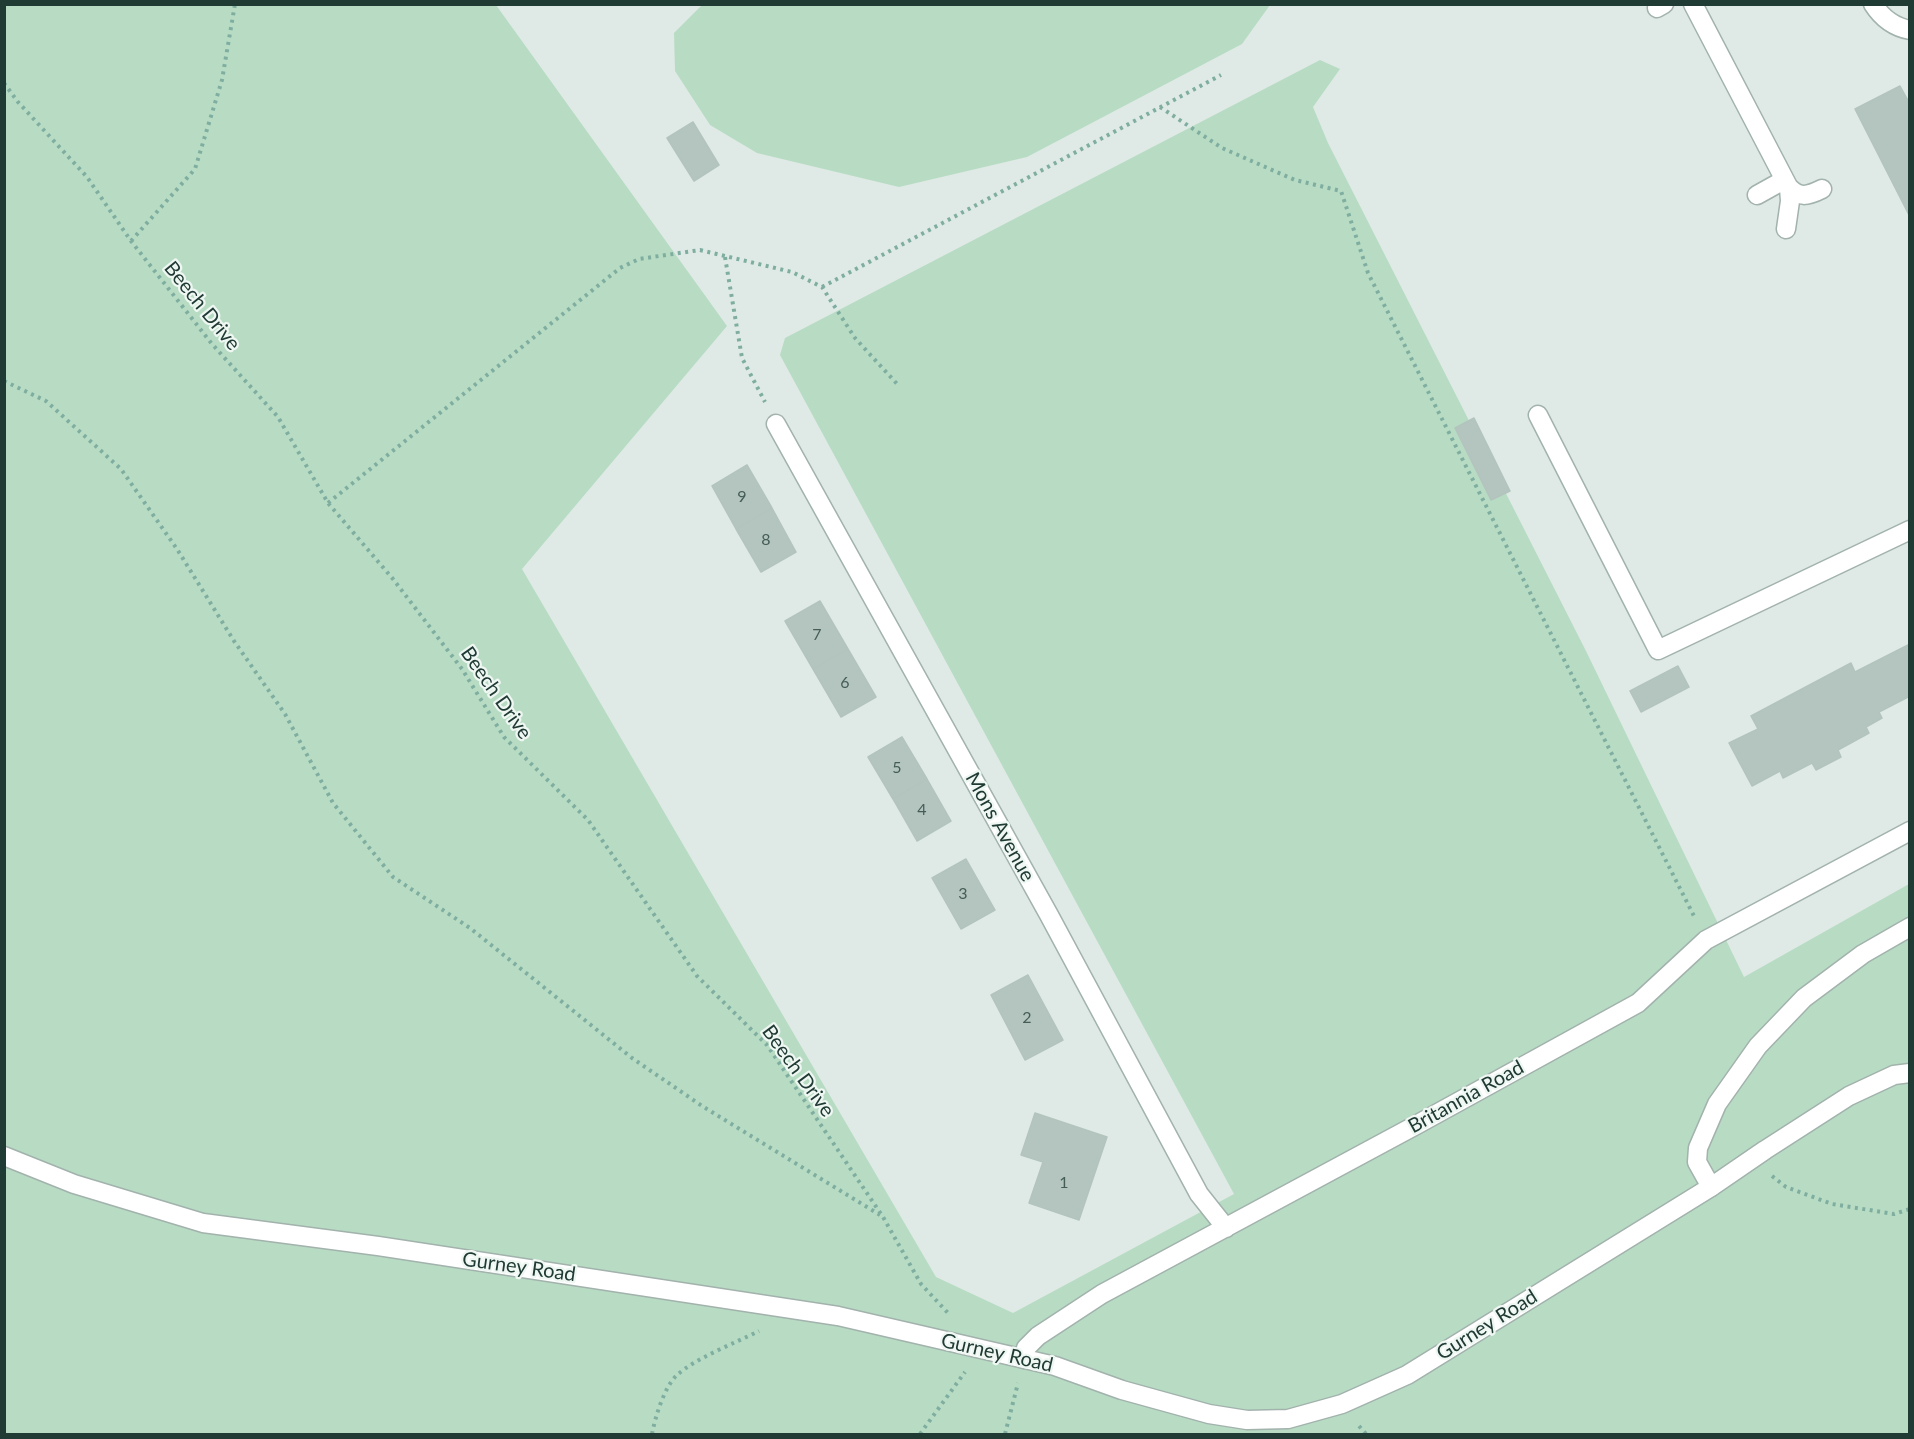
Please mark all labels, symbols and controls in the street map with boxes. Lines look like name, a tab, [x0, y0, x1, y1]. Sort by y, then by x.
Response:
street label: Beech Drive	[159, 257, 245, 355]
house number: 9	[737, 487, 747, 507]
house number: 8	[761, 530, 771, 550]
house number: 7	[812, 625, 822, 645]
street label: Beech Drive	[455, 642, 537, 744]
house number: 6	[840, 673, 850, 693]
house number: 5	[892, 758, 902, 778]
street label: Mons Avenue	[960, 768, 1040, 886]
house number: 4	[917, 800, 927, 820]
house number: 3	[958, 884, 968, 904]
house number: 2	[1022, 1008, 1032, 1028]
street label: Beech Drive	[757, 1020, 839, 1122]
street label: Britannia Road	[1404, 1055, 1528, 1139]
house number: 1	[1059, 1173, 1069, 1193]
street label: Gurney Road	[461, 1247, 577, 1287]
street label: Gurney Road	[1432, 1285, 1542, 1365]
street label: Gurney Road	[939, 1328, 1055, 1378]

